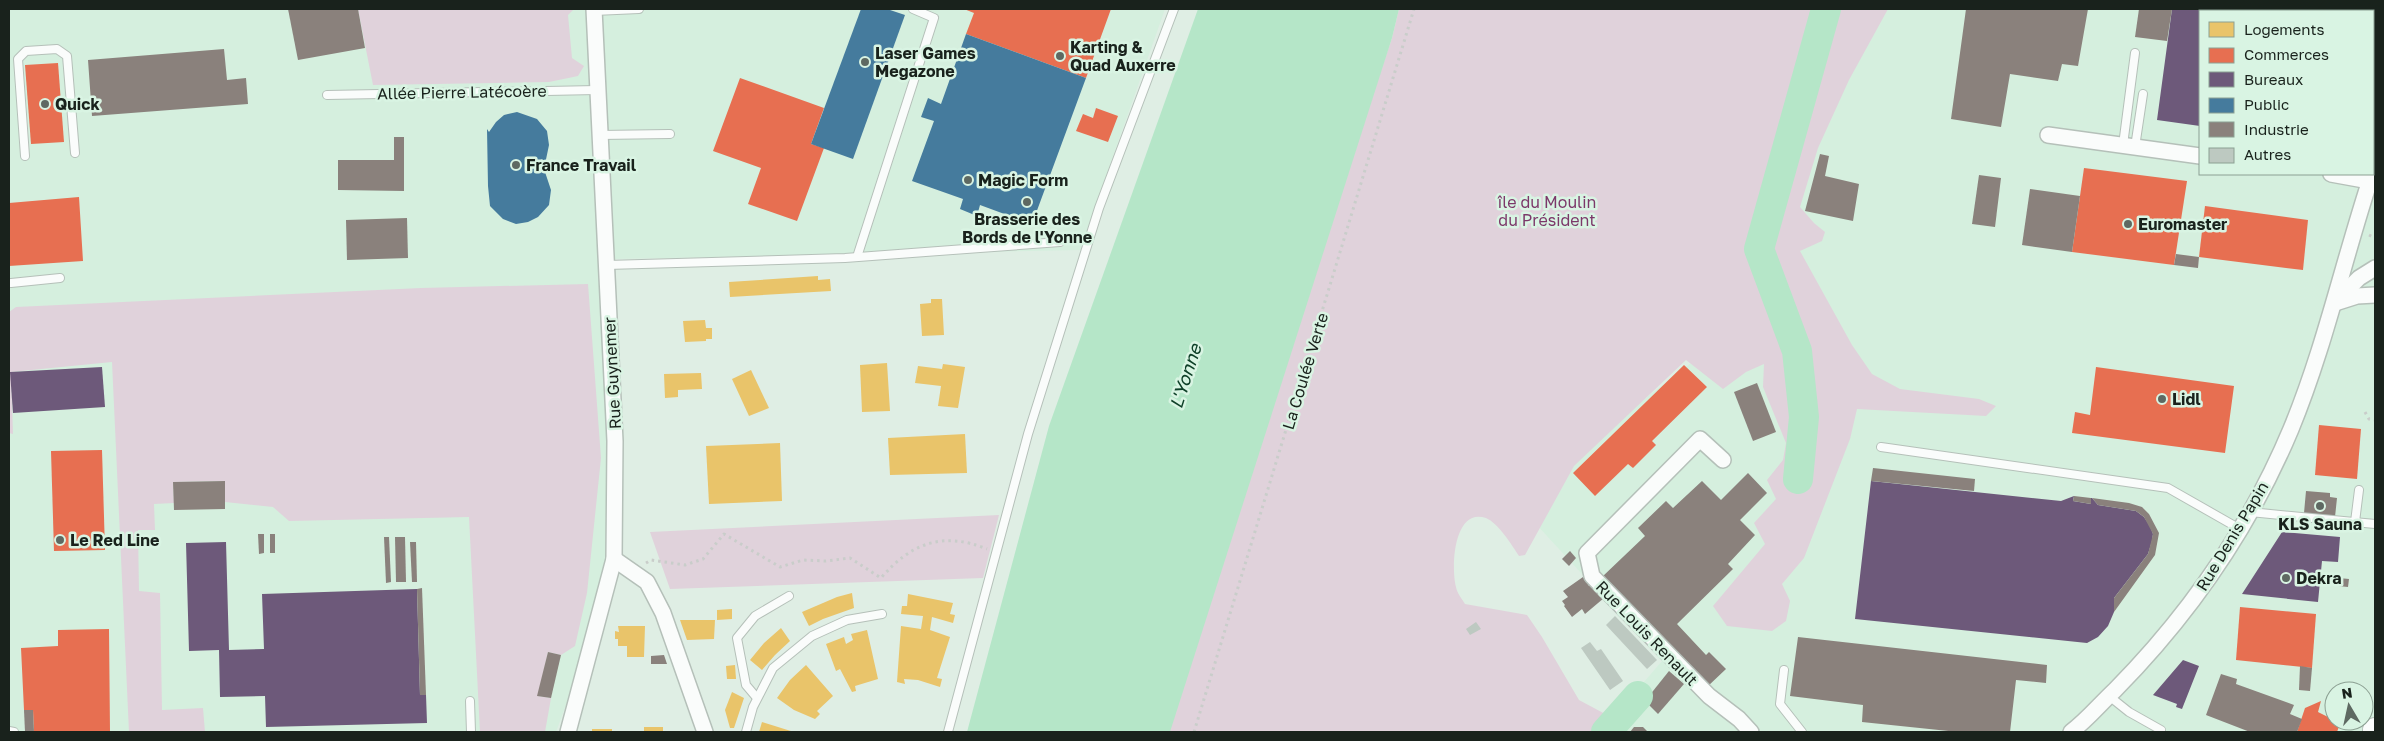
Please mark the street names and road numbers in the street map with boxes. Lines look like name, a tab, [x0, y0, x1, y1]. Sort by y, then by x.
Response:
street label: Allée Pierre Latécoère	[377, 81, 547, 103]
street label: La Coulée Verte	[1278, 310, 1332, 432]
street label: Rue Guynemer	[599, 316, 625, 430]
street label: Rue Denis Papin	[2192, 478, 2272, 594]
street label: Rue Louis Renault	[1592, 576, 1702, 690]

